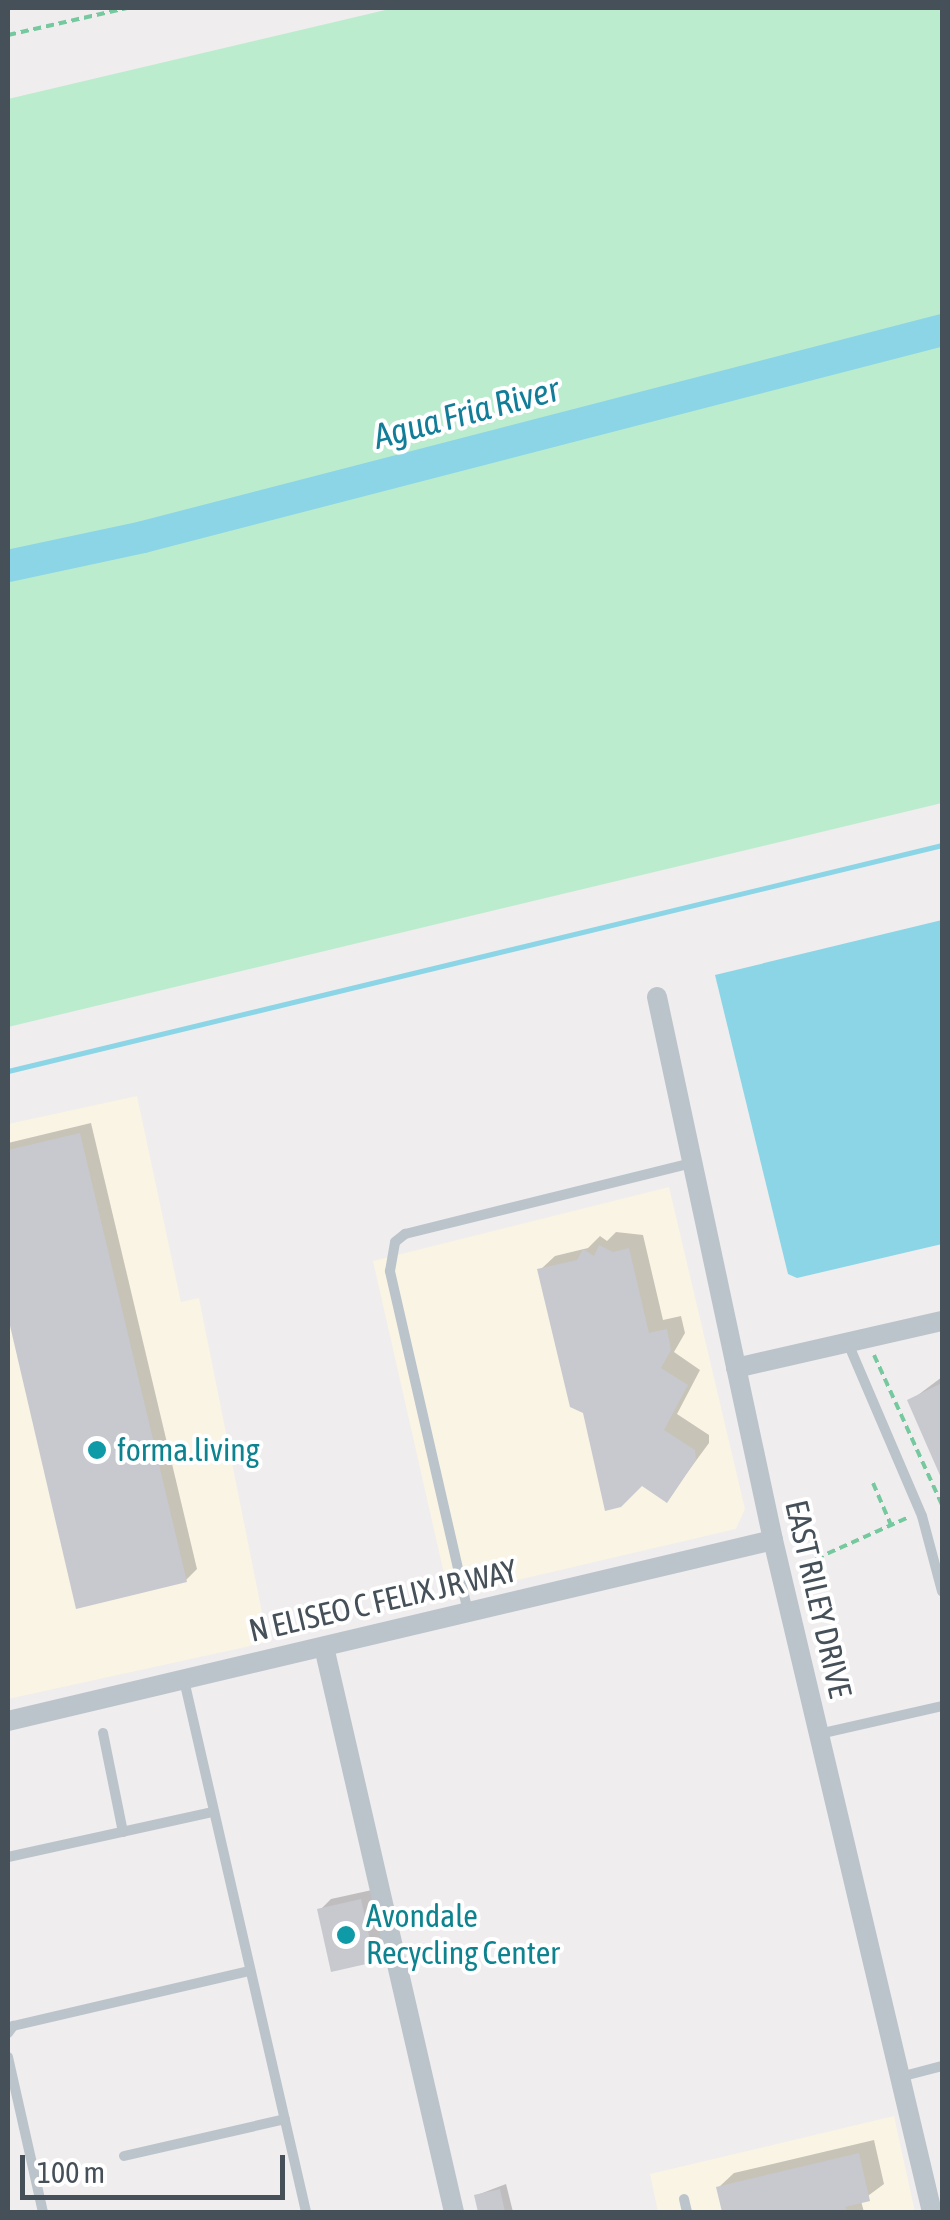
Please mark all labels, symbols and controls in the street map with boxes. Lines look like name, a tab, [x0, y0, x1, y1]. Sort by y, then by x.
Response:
water label: Agua Fria River	[369, 367, 563, 457]
place label: forma.living	[117, 1431, 260, 1469]
marker: forma.living	[86, 1439, 108, 1461]
street label: EAST RILEY DRIVE	[777, 1497, 859, 1701]
street label: N ELISEO C FELIX JR WAY	[245, 1552, 521, 1650]
place label: Avondale Recycling Center	[366, 1898, 560, 1973]
marker: Avondale Recycling Center	[335, 1924, 357, 1946]
scale bar	[25, 2135, 290, 2197]
text: 100 m	[37, 2155, 105, 2189]

